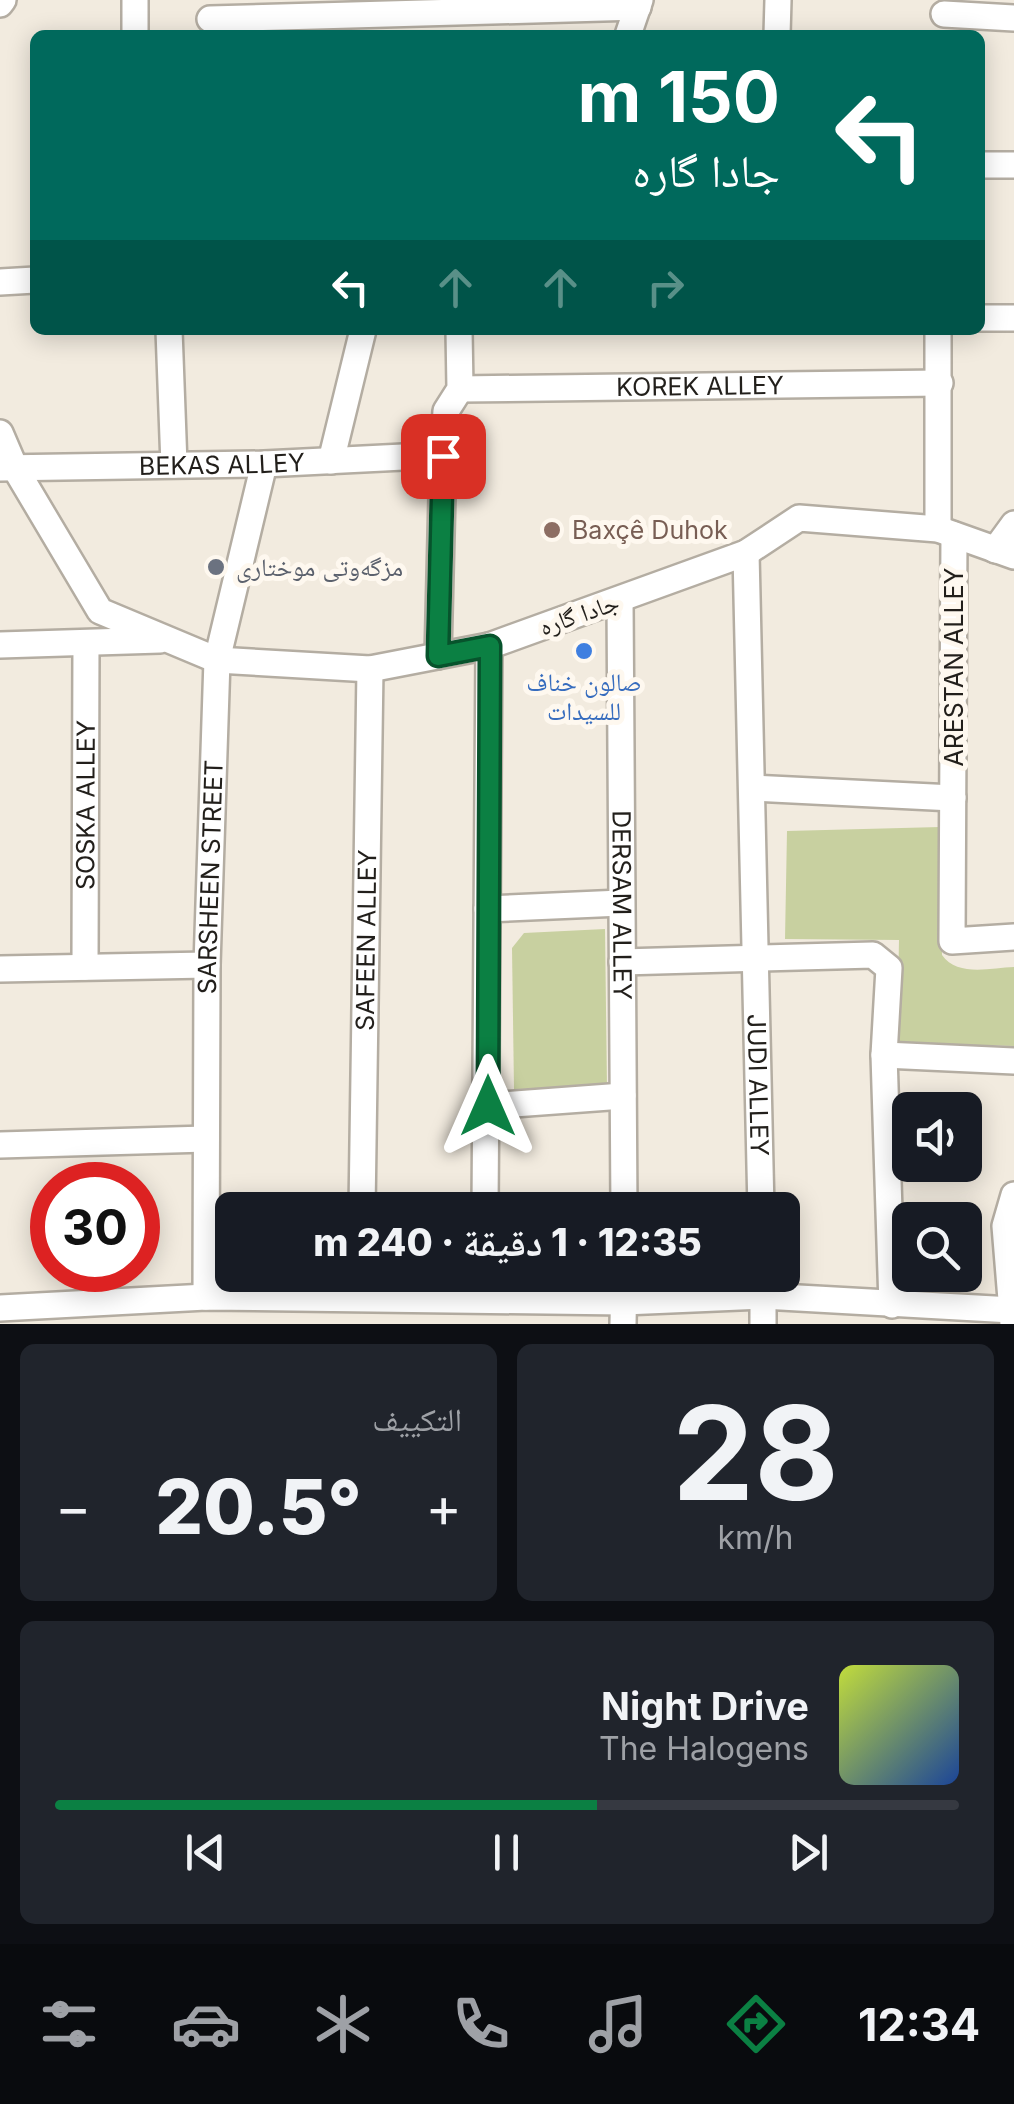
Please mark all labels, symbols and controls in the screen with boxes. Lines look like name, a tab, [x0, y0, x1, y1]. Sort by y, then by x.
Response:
text: 150 m	[577, 54, 780, 139]
icon: left	[815, 70, 945, 200]
text: جادا گارە	[632, 143, 780, 198]
icon: left	[323, 260, 378, 315]
icon: ahead	[428, 260, 483, 315]
icon: ahead	[533, 260, 588, 315]
icon: right	[638, 260, 693, 315]
street label: KOREK ALLEY	[616, 370, 784, 402]
pin	[401, 414, 486, 499]
icon: arrive	[416, 429, 471, 484]
street label: BEKAS ALLEY	[139, 447, 306, 481]
place label: Baxçê Duhok	[572, 515, 728, 545]
marker: Baxçê Duhok	[541, 519, 563, 541]
place label: مزگەوتی موختاری	[236, 552, 403, 583]
marker: مزگەوتی موختاری	[205, 556, 227, 578]
street label: ARESTAN ALLEY	[939, 567, 969, 767]
street label: جادا گارە	[535, 586, 623, 642]
marker: صالون خناف للسيدات	[573, 640, 595, 662]
place label: صالون خناف للسيدات	[526, 667, 642, 726]
street label: SOSKA ALLEY	[70, 720, 101, 890]
street label: SARSHEEN STREET	[192, 759, 229, 994]
street label: DERSAM ALLEY	[606, 810, 638, 1000]
street label: SAFEEN ALLEY	[350, 849, 382, 1031]
street label: JUDI ALLEY	[742, 1013, 775, 1156]
position arrow	[436, 1054, 540, 1158]
map controls	[892, 1092, 982, 1292]
button: sound	[892, 1092, 982, 1182]
speed limit sign: 30	[30, 1162, 160, 1292]
button: search	[892, 1202, 982, 1292]
text: 12:35 · 1 دقيقة · 240 m	[313, 1219, 702, 1265]
text: 28	[672, 1374, 839, 1531]
text: التكييف	[372, 1400, 462, 1439]
text: 20.5°	[155, 1461, 362, 1552]
text: −	[55, 1474, 91, 1540]
text: +	[426, 1474, 462, 1540]
text: km/h	[717, 1518, 794, 1557]
text: Night Drive	[601, 1683, 809, 1729]
text: The Halogens	[599, 1729, 809, 1768]
icon: previous	[178, 1825, 233, 1880]
icon: pause	[479, 1825, 534, 1880]
icon: next	[781, 1825, 836, 1880]
icon: filters	[34, 1989, 104, 2059]
icon: car	[171, 1989, 241, 2059]
icon: climate	[308, 1989, 378, 2059]
icon: phone	[446, 1989, 516, 2059]
icon: music	[583, 1989, 653, 2059]
icon: directions	[721, 1989, 791, 2059]
text: 12:34	[858, 1997, 980, 2052]

